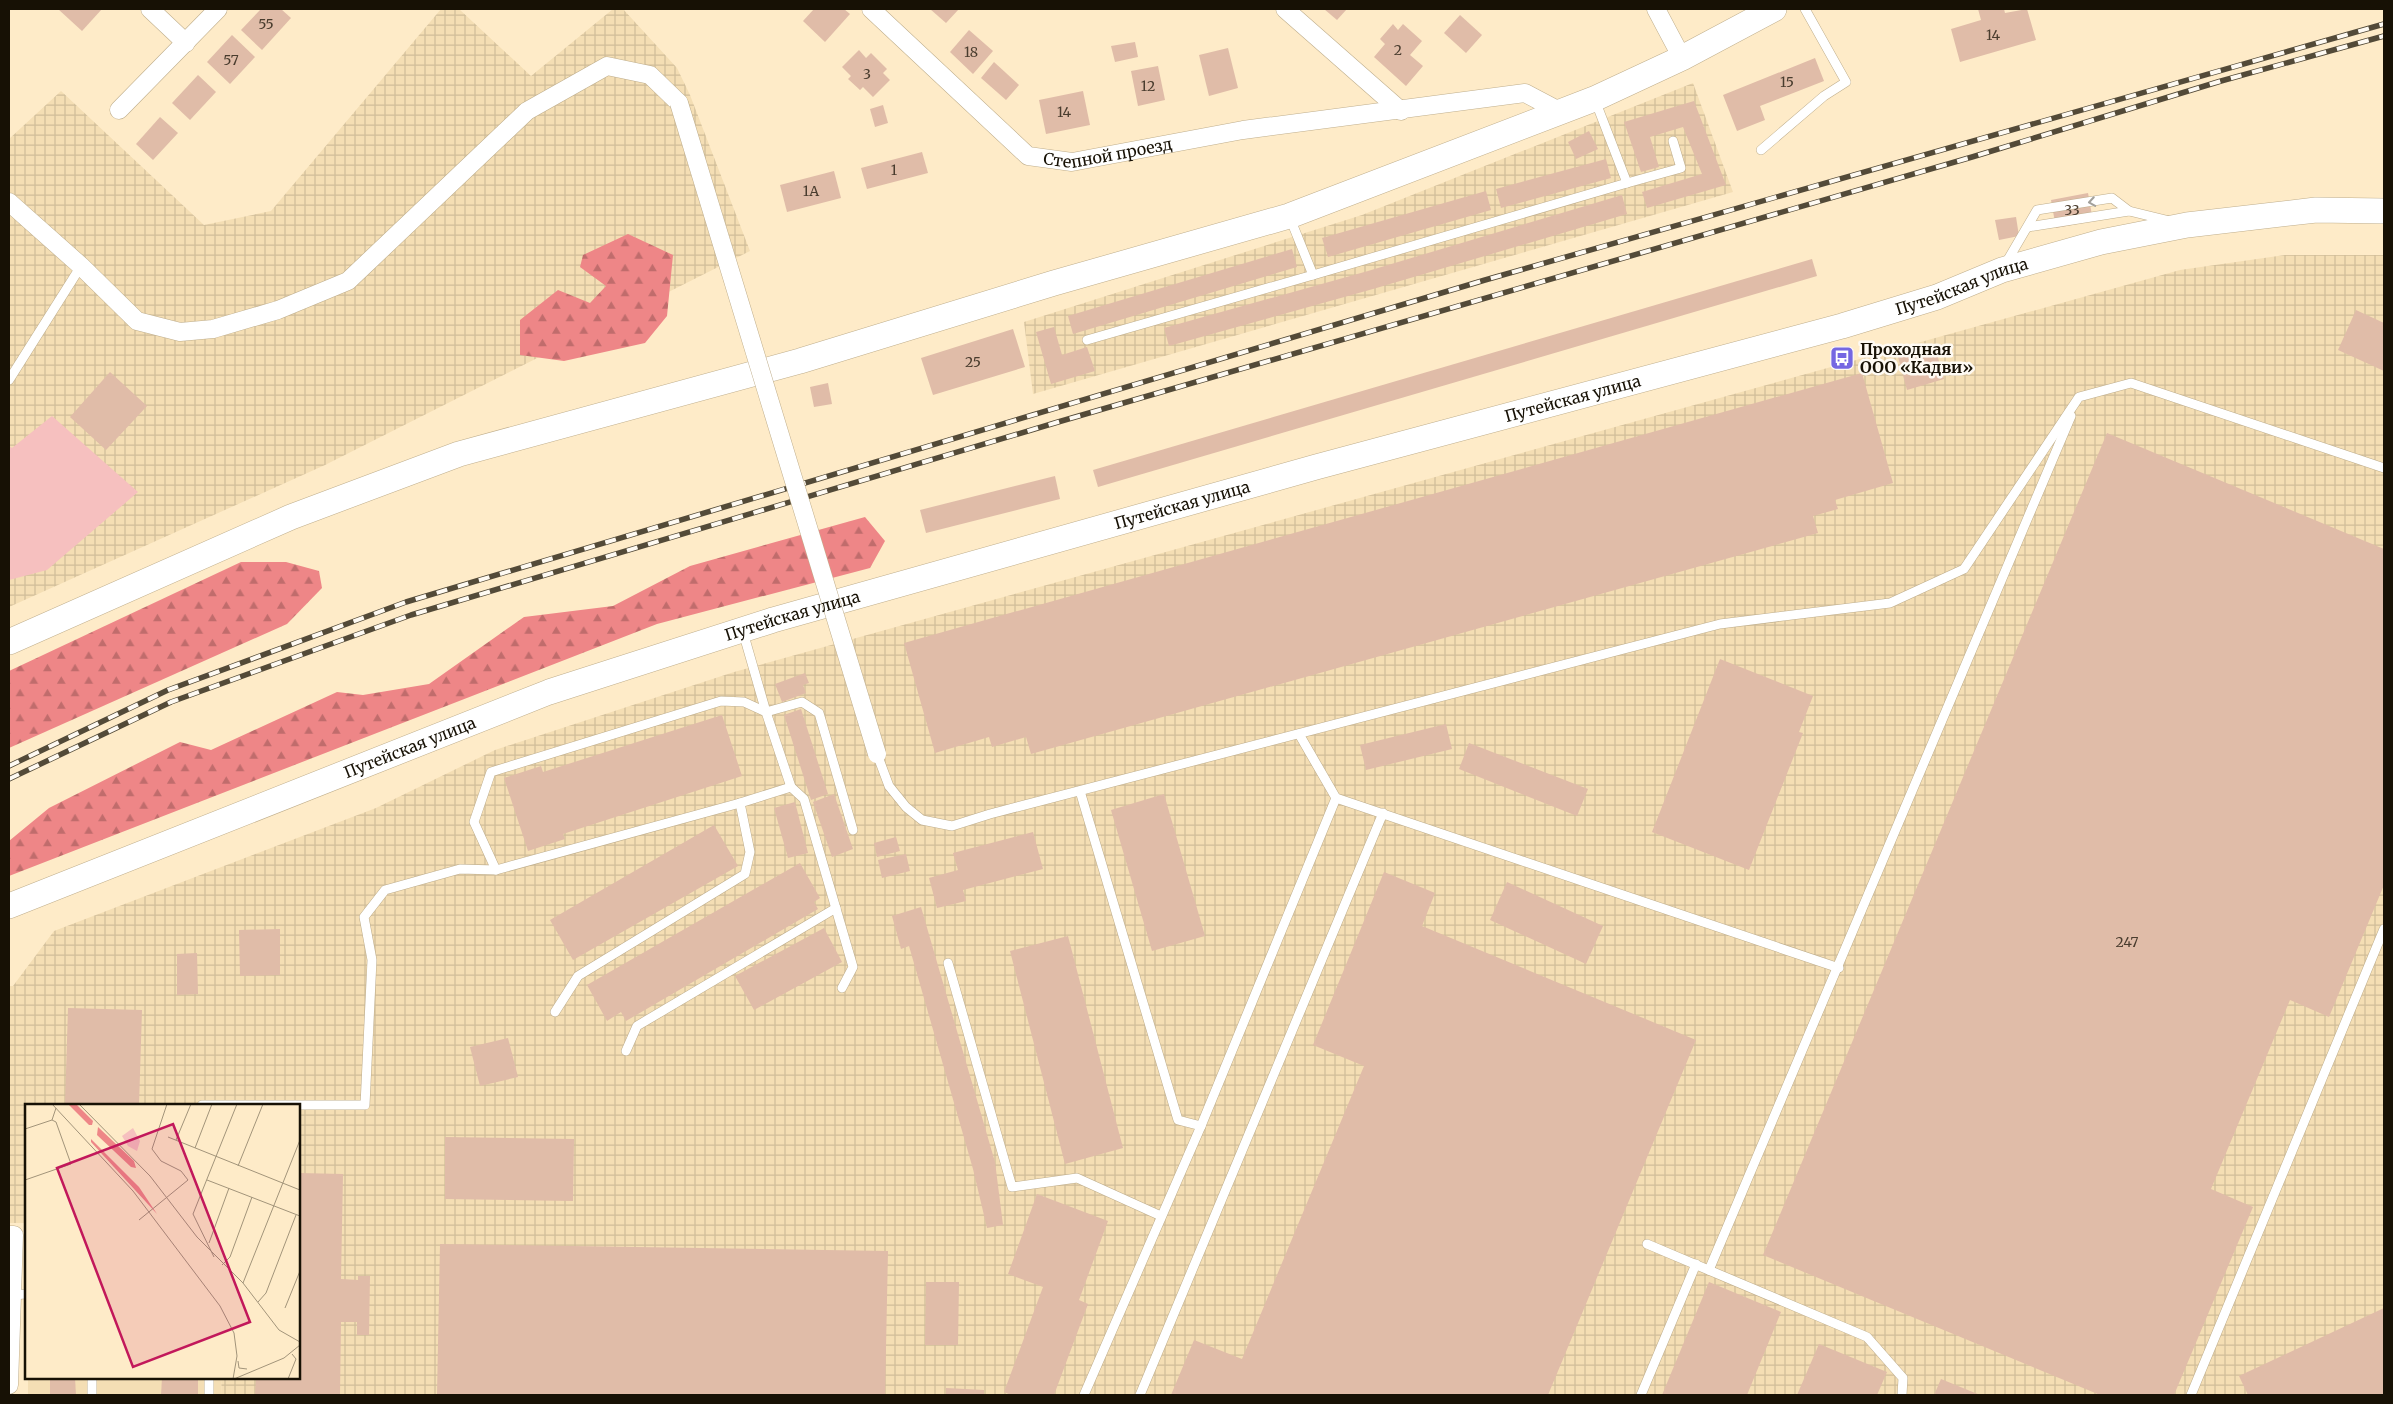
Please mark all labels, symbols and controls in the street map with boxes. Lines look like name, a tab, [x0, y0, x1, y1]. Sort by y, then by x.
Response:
house number: 55	[258, 15, 274, 33]
house number: 14	[1986, 26, 2000, 44]
house number: 2	[1394, 41, 1402, 59]
house number: 18	[964, 43, 978, 61]
house number: 57	[223, 51, 239, 69]
house number: 3	[863, 65, 871, 83]
house number: 15	[1780, 73, 1794, 91]
house number: 12	[1141, 77, 1155, 95]
house number: 14	[1057, 103, 1071, 121]
street label: Степной проезд	[1042, 133, 1174, 172]
house number: 1	[891, 161, 897, 179]
house number: 1А	[803, 182, 819, 200]
one-way arrow	[2087, 196, 2096, 206]
house number: 33	[2064, 201, 2080, 219]
street label: Путейская улица	[1893, 253, 2031, 319]
place label: Проходная ООО «Кадви»	[1860, 339, 1973, 377]
bus stop icon: Проходная ООО «Кадви»	[1829, 345, 1855, 371]
house number: 25	[965, 353, 981, 371]
street label: Путейская улица	[1502, 370, 1643, 426]
street label: Путейская улица	[1112, 476, 1252, 533]
street label: Путейская улица	[722, 586, 863, 645]
street label: Путейская улица	[341, 712, 479, 782]
house number: 247	[2115, 933, 2139, 951]
inset map	[25, 1104, 300, 1379]

